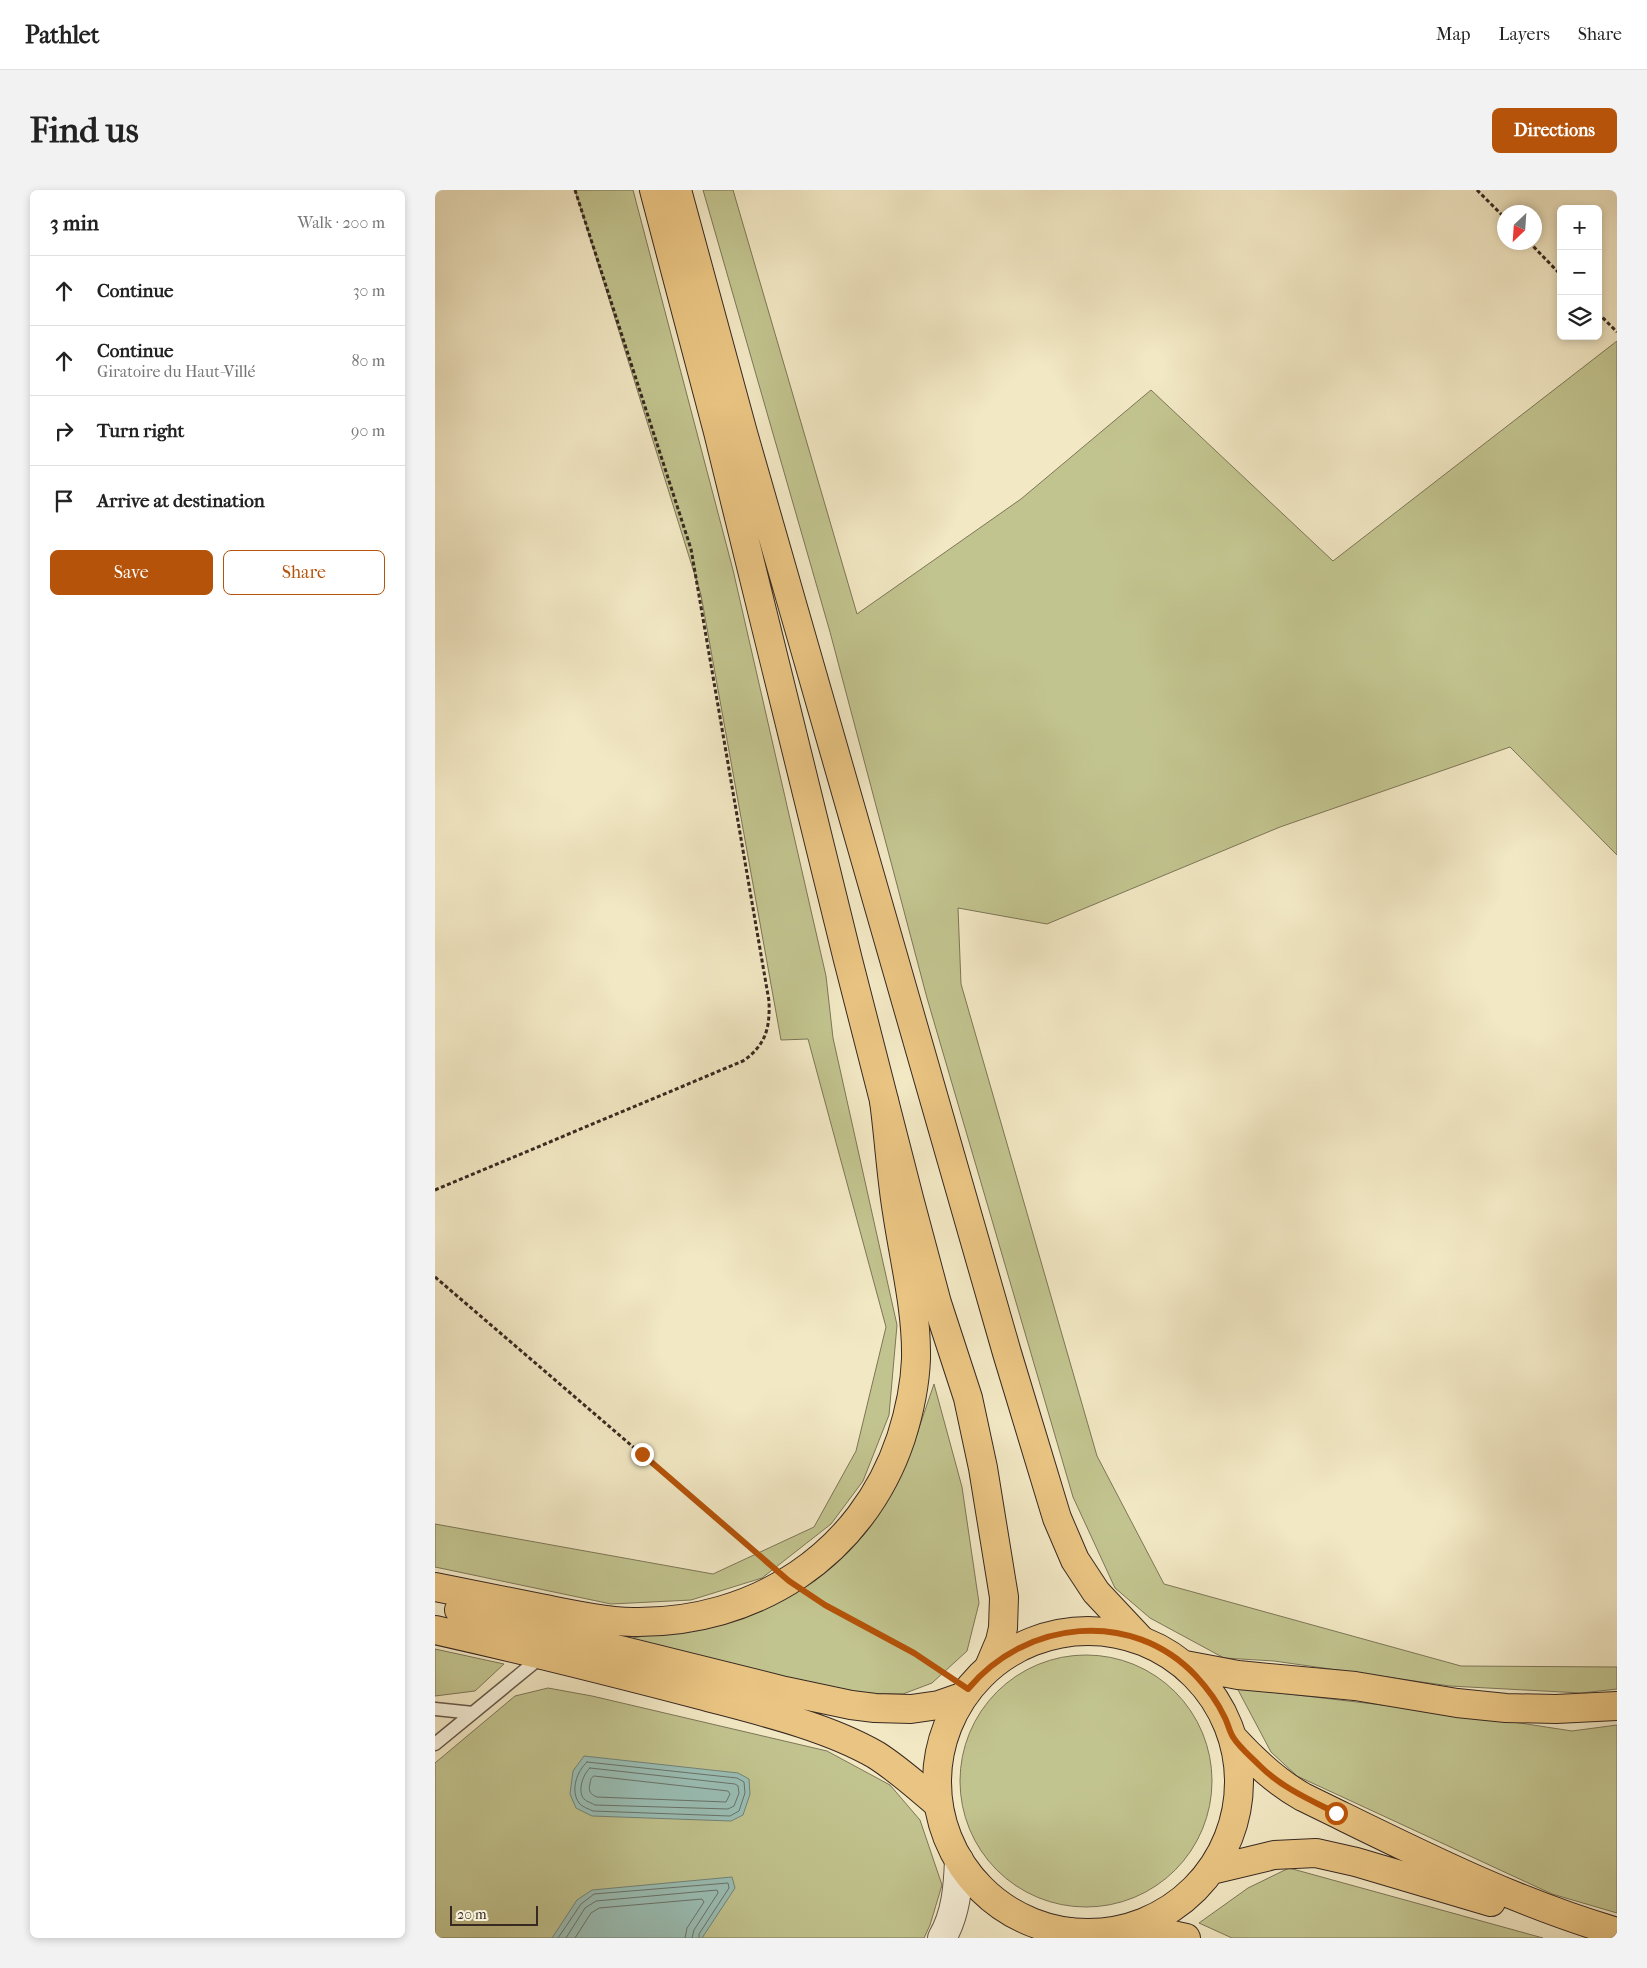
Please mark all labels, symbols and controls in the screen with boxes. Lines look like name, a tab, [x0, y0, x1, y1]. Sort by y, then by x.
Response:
text: Pathlet	[25, 21, 99, 49]
text: Map	[1436, 24, 1470, 45]
text: Layers	[1498, 24, 1550, 45]
text: Share	[1578, 24, 1622, 45]
button: Directions	[1492, 108, 1617, 153]
text: Find us	[30, 110, 139, 151]
north arrow	[1497, 205, 1542, 250]
map controls	[1557, 205, 1602, 340]
button: +	[1557, 205, 1602, 250]
text: 3 min	[50, 211, 99, 235]
text: Walk · 200 m	[298, 213, 385, 232]
button: −	[1557, 250, 1602, 295]
icon: ahead	[50, 277, 78, 305]
text: Continue	[97, 280, 173, 302]
text: 30 m	[353, 281, 385, 300]
button: layers	[1557, 295, 1602, 340]
text: Continue	[97, 340, 173, 362]
icon: ahead	[50, 347, 78, 375]
text: 80 m	[351, 351, 385, 370]
text: Giratoire du Haut-Villé	[97, 362, 256, 381]
icon: right	[50, 417, 78, 445]
text: Turn right	[97, 420, 184, 442]
text: 90 m	[351, 421, 385, 440]
icon: arrive	[50, 487, 78, 515]
text: Arrive at destination	[97, 490, 265, 512]
button: Save	[50, 550, 213, 595]
button: Share	[223, 550, 385, 595]
route end	[631, 1443, 654, 1466]
route start	[1325, 1802, 1348, 1825]
scale bar	[450, 1903, 537, 1926]
text: 20 m	[457, 1906, 487, 1923]

